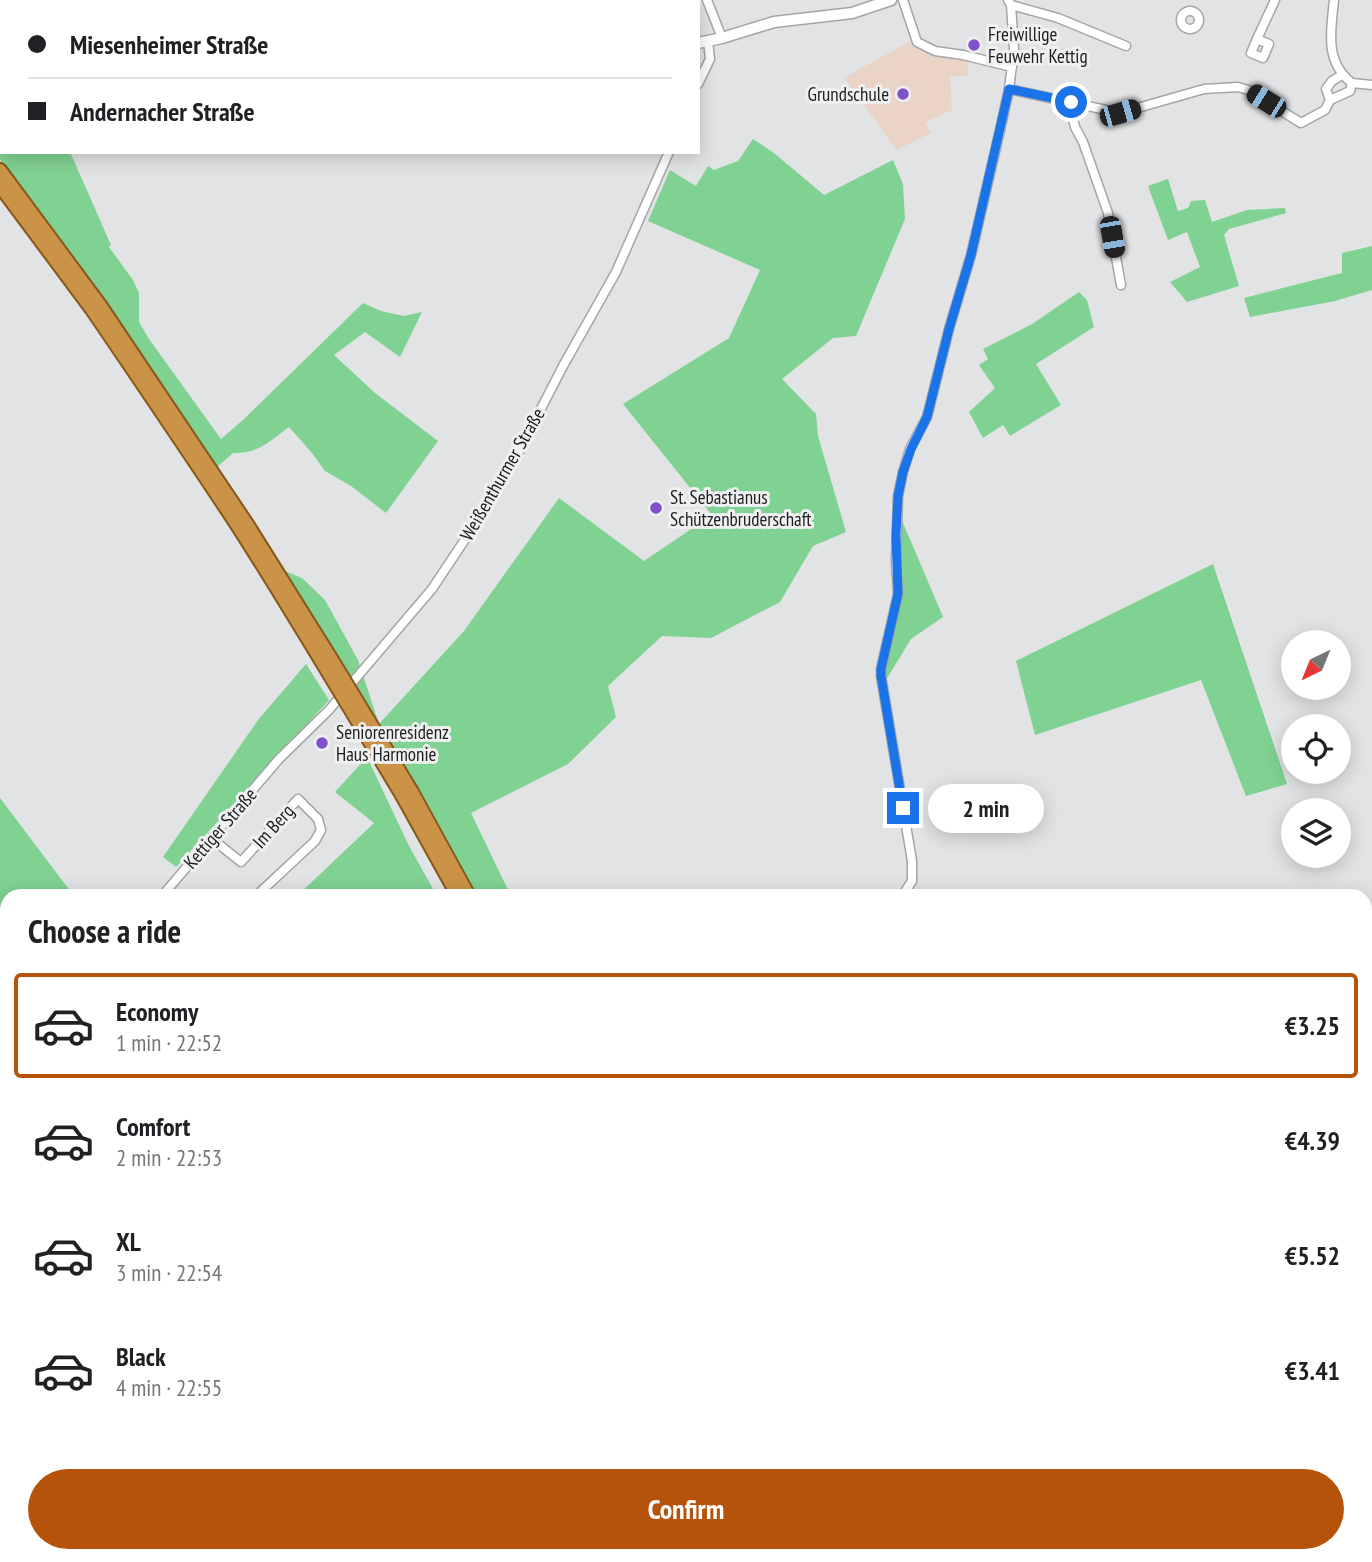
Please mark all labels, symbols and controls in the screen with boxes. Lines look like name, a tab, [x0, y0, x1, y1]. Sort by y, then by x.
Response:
place label: Freiwillige Feuwehr Kettig	[988, 22, 1088, 68]
text: Miesenheimer Straße	[70, 28, 268, 61]
marker: Freiwillige Feuwehr Kettig	[966, 37, 982, 53]
car	[1243, 81, 1290, 121]
place label: Grundschule	[808, 82, 889, 106]
marker: Grundschule	[895, 86, 911, 102]
route start	[1055, 86, 1087, 118]
text: Andernacher Straße	[70, 95, 255, 128]
car	[1097, 97, 1144, 129]
car	[1099, 214, 1126, 260]
street label: Weißenthurmer Straße	[454, 403, 550, 545]
place label: St. Sebastianus Schützenbruderschaft	[670, 485, 812, 531]
marker: St. Sebastianus Schützenbruderschaft	[648, 500, 664, 516]
north arrow	[1281, 630, 1351, 700]
map controls	[1281, 630, 1351, 868]
button: locate	[1281, 714, 1351, 784]
place label: Seniorenresidenz Haus Harmonie	[336, 720, 449, 766]
marker: Seniorenresidenz Haus Harmonie	[314, 735, 330, 751]
street label: Kettiger Straße	[178, 782, 262, 873]
callout: 2 min	[928, 784, 1043, 832]
route end	[887, 792, 919, 824]
text: 2 min	[963, 794, 1009, 823]
button: layers	[1281, 798, 1351, 868]
street label: Im Berg	[247, 799, 299, 853]
text: Choose a ride	[28, 910, 181, 952]
icon: car	[32, 994, 95, 1057]
text: Economy	[116, 995, 198, 1028]
text: €3.25	[1285, 1009, 1340, 1042]
text: 1 min · 22:52	[116, 1028, 222, 1057]
icon: car	[32, 1109, 95, 1172]
text: Comfort	[116, 1110, 190, 1143]
text: €4.39	[1285, 1124, 1340, 1157]
text: 2 min · 22:53	[116, 1143, 222, 1172]
icon: car	[32, 1224, 95, 1287]
text: XL	[116, 1225, 141, 1258]
text: €5.52	[1285, 1239, 1340, 1272]
text: 3 min · 22:54	[116, 1258, 222, 1287]
icon: car	[32, 1339, 95, 1402]
text: Black	[116, 1340, 166, 1373]
text: €3.41	[1285, 1354, 1340, 1387]
text: 4 min · 22:55	[116, 1373, 222, 1402]
button: Confirm	[28, 1469, 1344, 1549]

